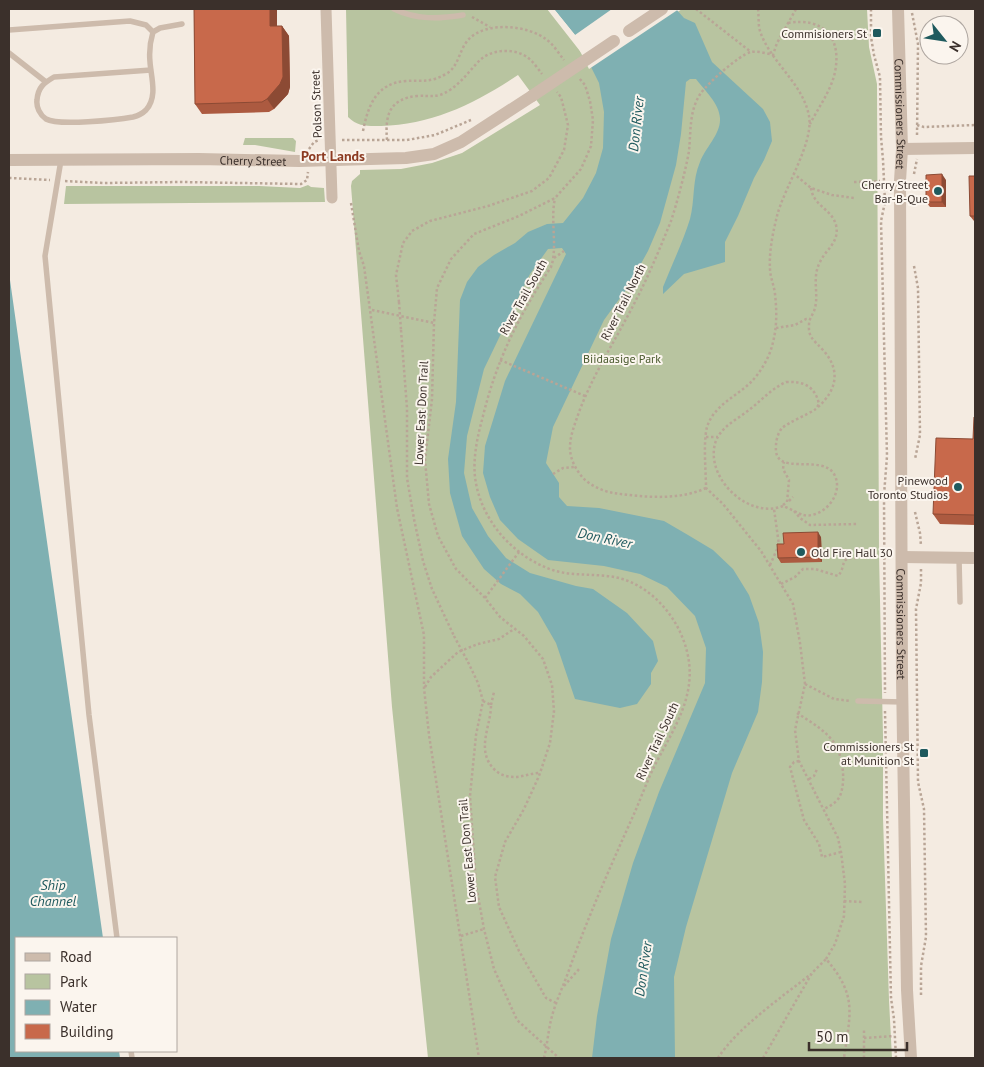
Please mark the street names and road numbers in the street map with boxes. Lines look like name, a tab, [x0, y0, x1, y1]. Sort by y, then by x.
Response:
street label: Commissioners Street	[892, 58, 910, 170]
street label: Polson Street	[307, 70, 325, 138]
street label: Cherry Street	[219, 152, 287, 168]
street label: River Trail South	[496, 257, 550, 337]
street label: River Trail North	[597, 261, 649, 343]
street label: Lower East Don Trail	[411, 360, 431, 466]
street label: Commissioners Street	[894, 568, 910, 679]
street label: River Trail South	[632, 700, 682, 782]
street label: Lower East Don Trail	[455, 798, 479, 904]

